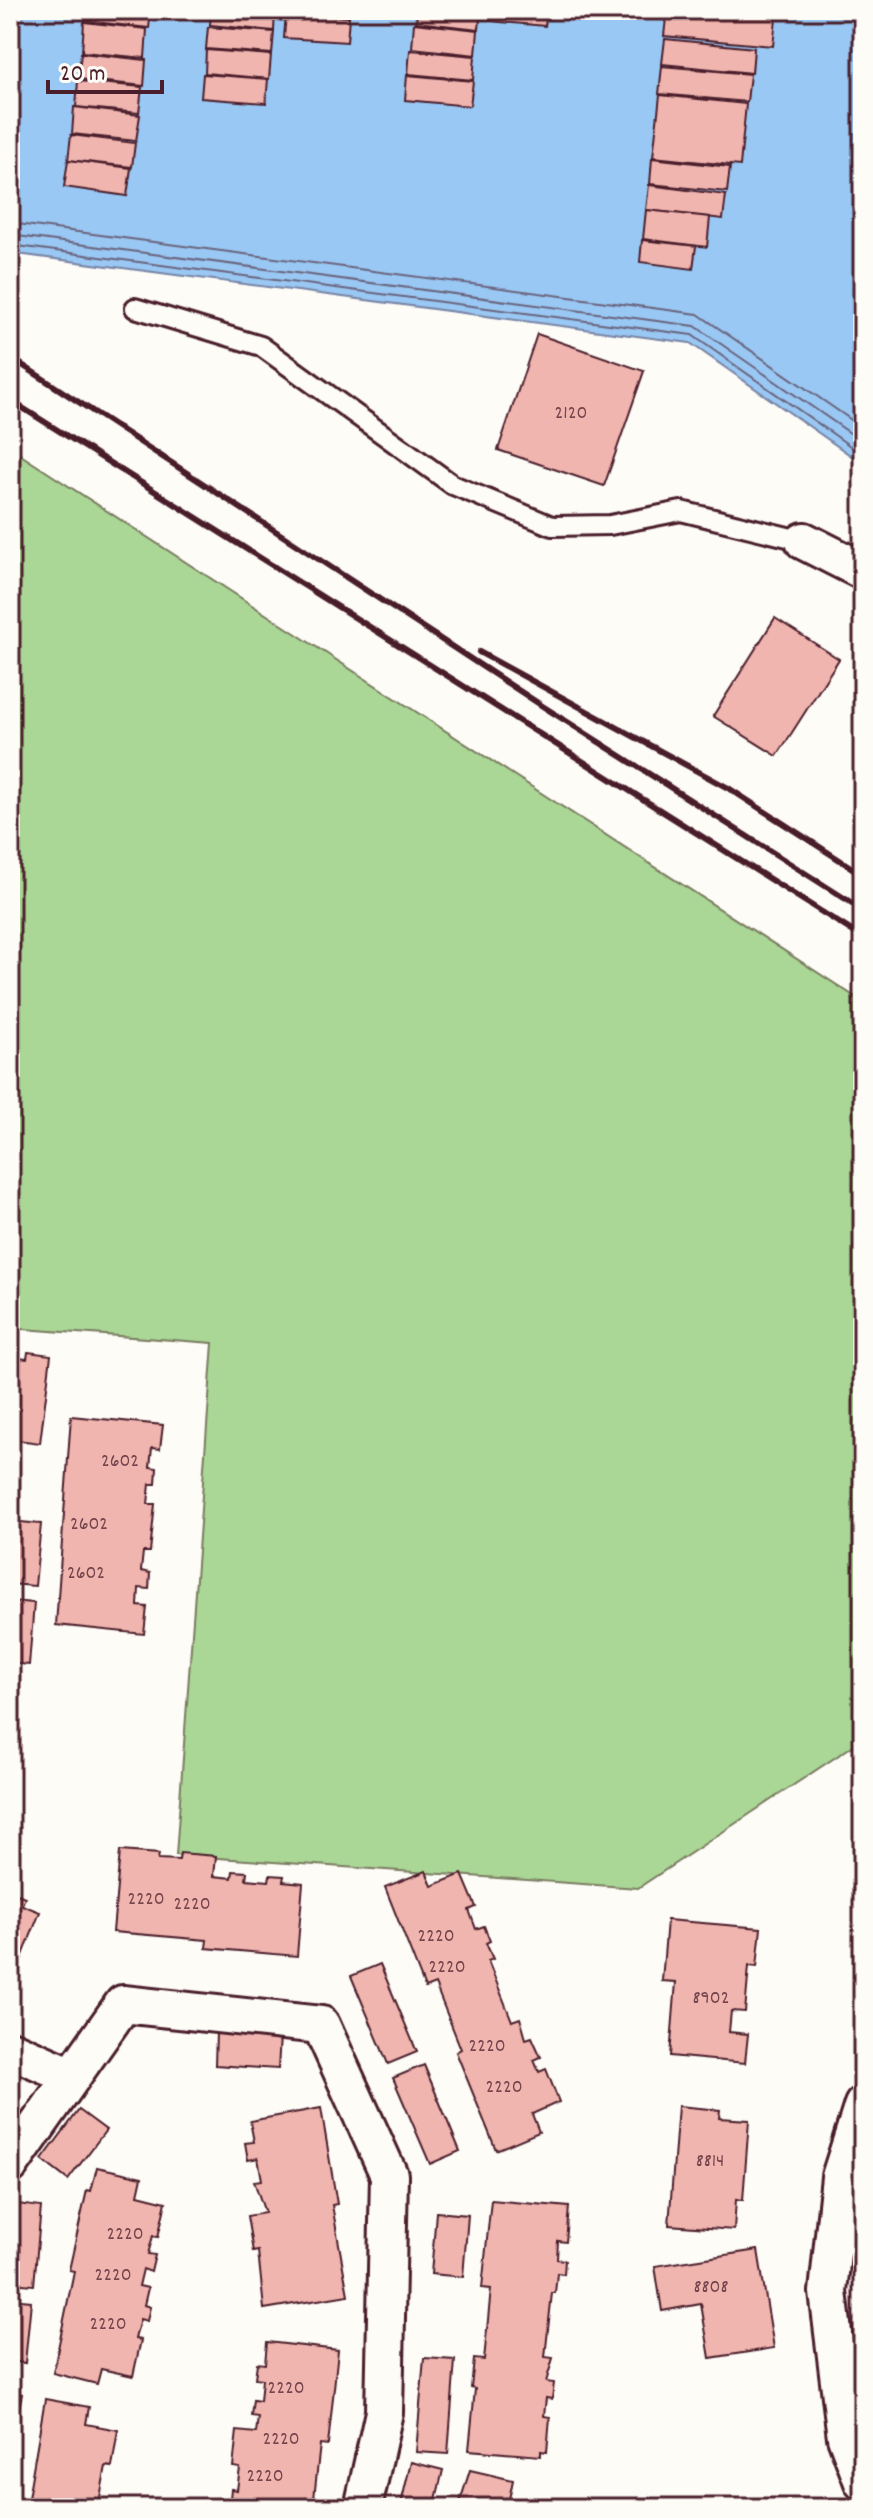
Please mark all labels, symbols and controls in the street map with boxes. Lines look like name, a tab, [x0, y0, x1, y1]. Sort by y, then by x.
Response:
scale bar	[48, 44, 162, 94]
text: 20 m	[60, 58, 106, 92]
house number: 2120	[555, 400, 587, 428]
house number: 2602	[101, 1448, 139, 1476]
house number: 2602	[70, 1511, 108, 1539]
house number: 2602	[67, 1560, 105, 1588]
house number: 2220	[127, 1886, 165, 1914]
house number: 2220	[173, 1891, 211, 1919]
house number: 2220	[417, 1923, 455, 1951]
house number: 2220	[428, 1954, 466, 1982]
house number: 8902	[693, 1985, 729, 2013]
house number: 2220	[468, 2033, 506, 2061]
house number: 2220	[485, 2074, 523, 2102]
house number: 8814	[696, 2148, 724, 2176]
house number: 2220	[106, 2221, 144, 2249]
house number: 2220	[94, 2262, 132, 2290]
house number: 8808	[694, 2274, 728, 2302]
house number: 2220	[89, 2311, 127, 2339]
house number: 2220	[267, 2375, 305, 2403]
house number: 2220	[262, 2426, 300, 2454]
house number: 2220	[246, 2463, 284, 2491]

